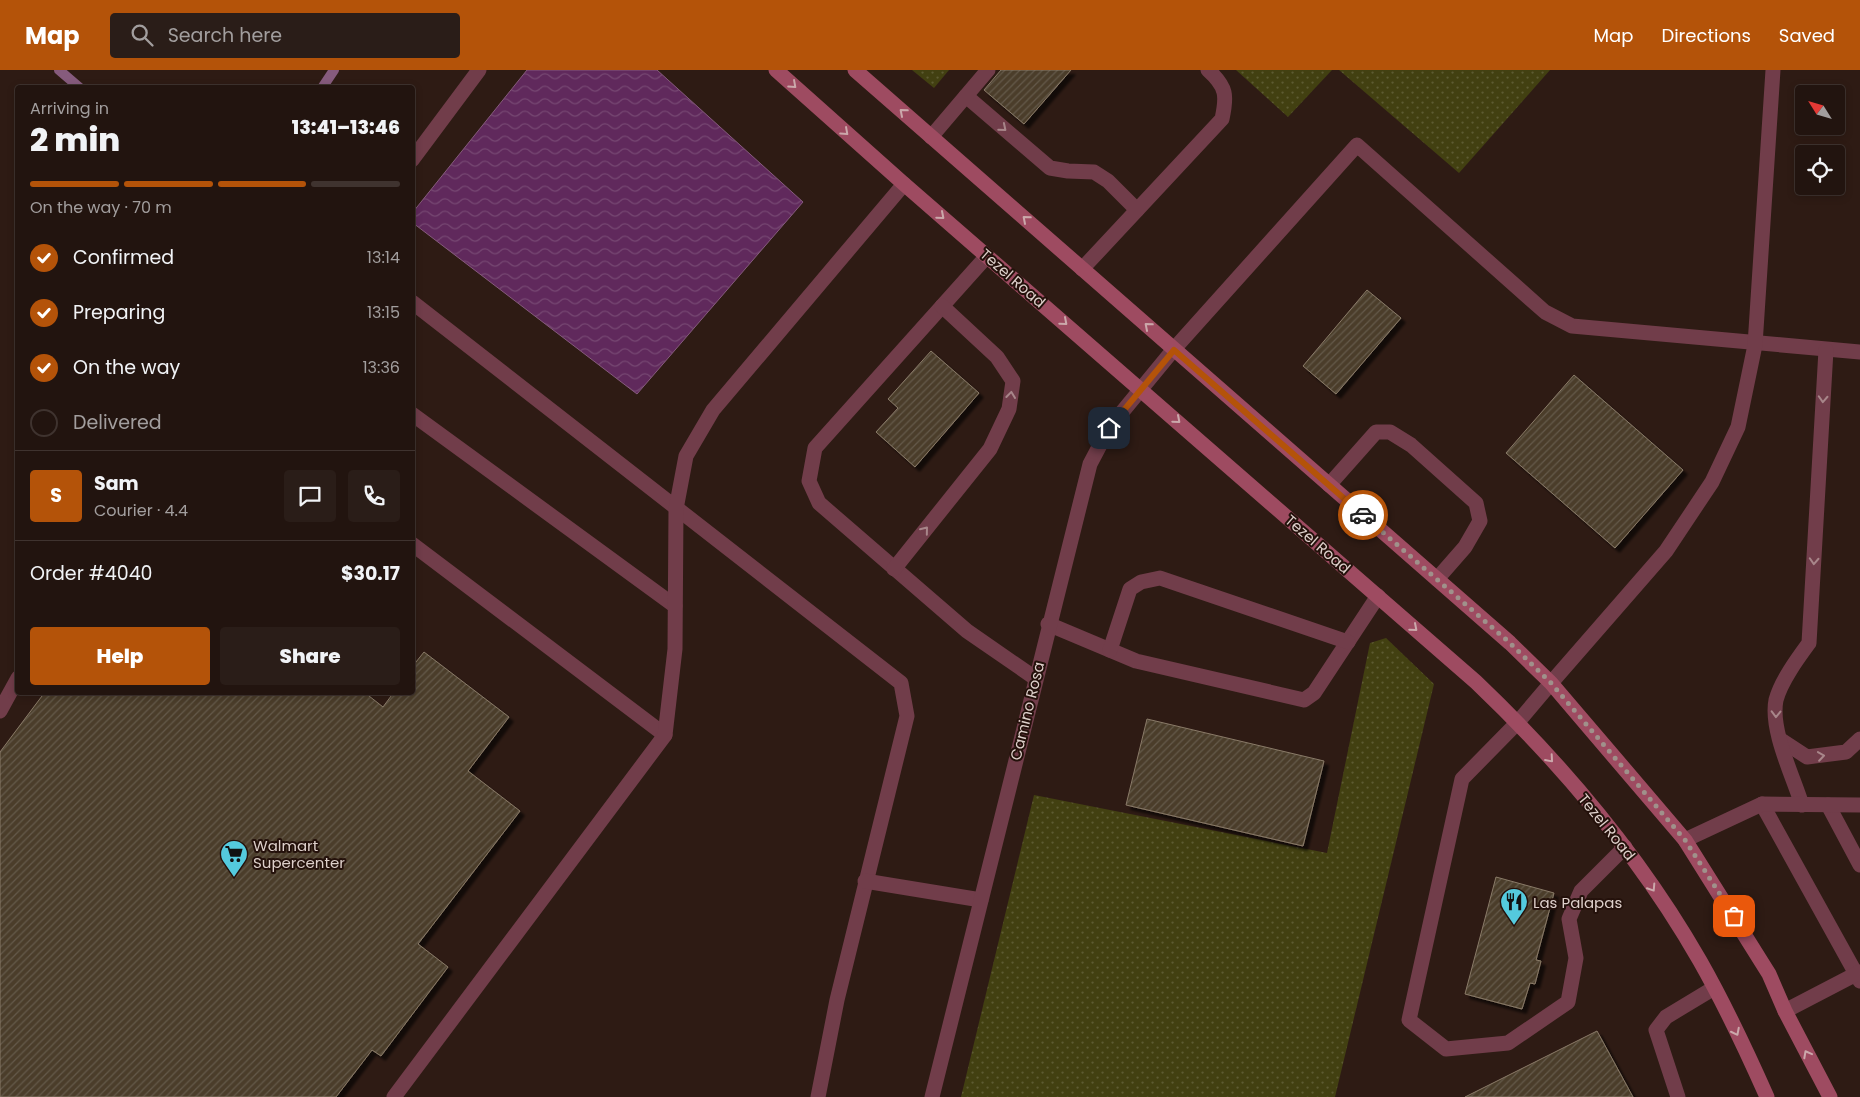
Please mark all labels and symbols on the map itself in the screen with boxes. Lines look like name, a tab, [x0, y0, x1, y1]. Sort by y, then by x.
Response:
one-way arrow	[787, 79, 796, 88]
north arrow	[1795, 85, 1845, 135]
one-way arrow	[900, 109, 909, 118]
one-way arrow	[997, 122, 1006, 131]
one-way arrow	[840, 126, 849, 135]
one-way arrow	[936, 211, 945, 220]
one-way arrow	[1022, 216, 1031, 225]
street label: Tezel Road	[976, 244, 1050, 312]
one-way arrow	[1059, 317, 1068, 326]
one-way arrow	[1144, 323, 1153, 332]
one-way arrow	[1005, 391, 1016, 399]
one-way arrow	[1818, 395, 1829, 403]
pin	[1088, 407, 1130, 449]
one-way arrow	[1172, 415, 1181, 424]
courier	[1338, 490, 1388, 540]
street label: Tezel Road	[1281, 510, 1355, 578]
one-way arrow	[919, 527, 928, 536]
one-way arrow	[1809, 557, 1820, 565]
one-way arrow	[1409, 623, 1418, 632]
street label: Camino Rosa	[1005, 660, 1049, 762]
one-way arrow	[1771, 710, 1781, 718]
one-way arrow	[1816, 751, 1825, 761]
one-way arrow	[1544, 753, 1553, 762]
street label: Tezel Road	[1574, 789, 1640, 865]
place label: Walmart Supercenter	[253, 835, 345, 873]
supermarket icon: Walmart Supercenter	[219, 839, 249, 878]
one-way arrow	[1646, 882, 1655, 891]
restaurant icon: Las Palapas	[1499, 887, 1529, 926]
place label: Las Palapas	[1533, 892, 1622, 913]
pin	[1713, 895, 1755, 937]
one-way arrow	[1730, 1027, 1740, 1036]
one-way arrow	[1803, 1050, 1813, 1059]

